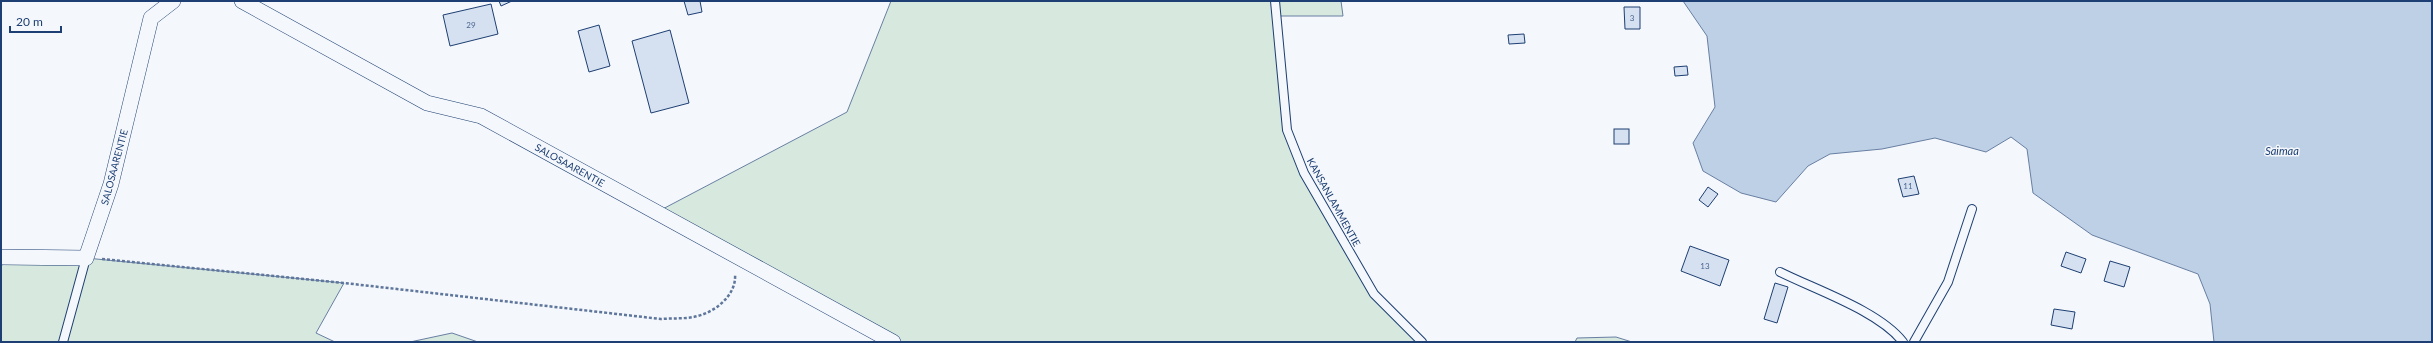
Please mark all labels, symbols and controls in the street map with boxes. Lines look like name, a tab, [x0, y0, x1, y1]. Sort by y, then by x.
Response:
scale bar	[10, 8, 61, 34]
house number: 3	[1630, 13, 1635, 23]
text: 20 m	[16, 14, 43, 29]
house number: 29	[466, 20, 476, 30]
street label: SALOSAARENTIE	[98, 128, 130, 206]
street label: SALOSAARENTIE	[533, 141, 607, 189]
water label: Saimaa	[2265, 144, 2299, 157]
street label: KANSANLAMMENTIE	[1305, 156, 1363, 248]
house number: 11	[1903, 181, 1913, 191]
house number: 13	[1700, 261, 1710, 271]

